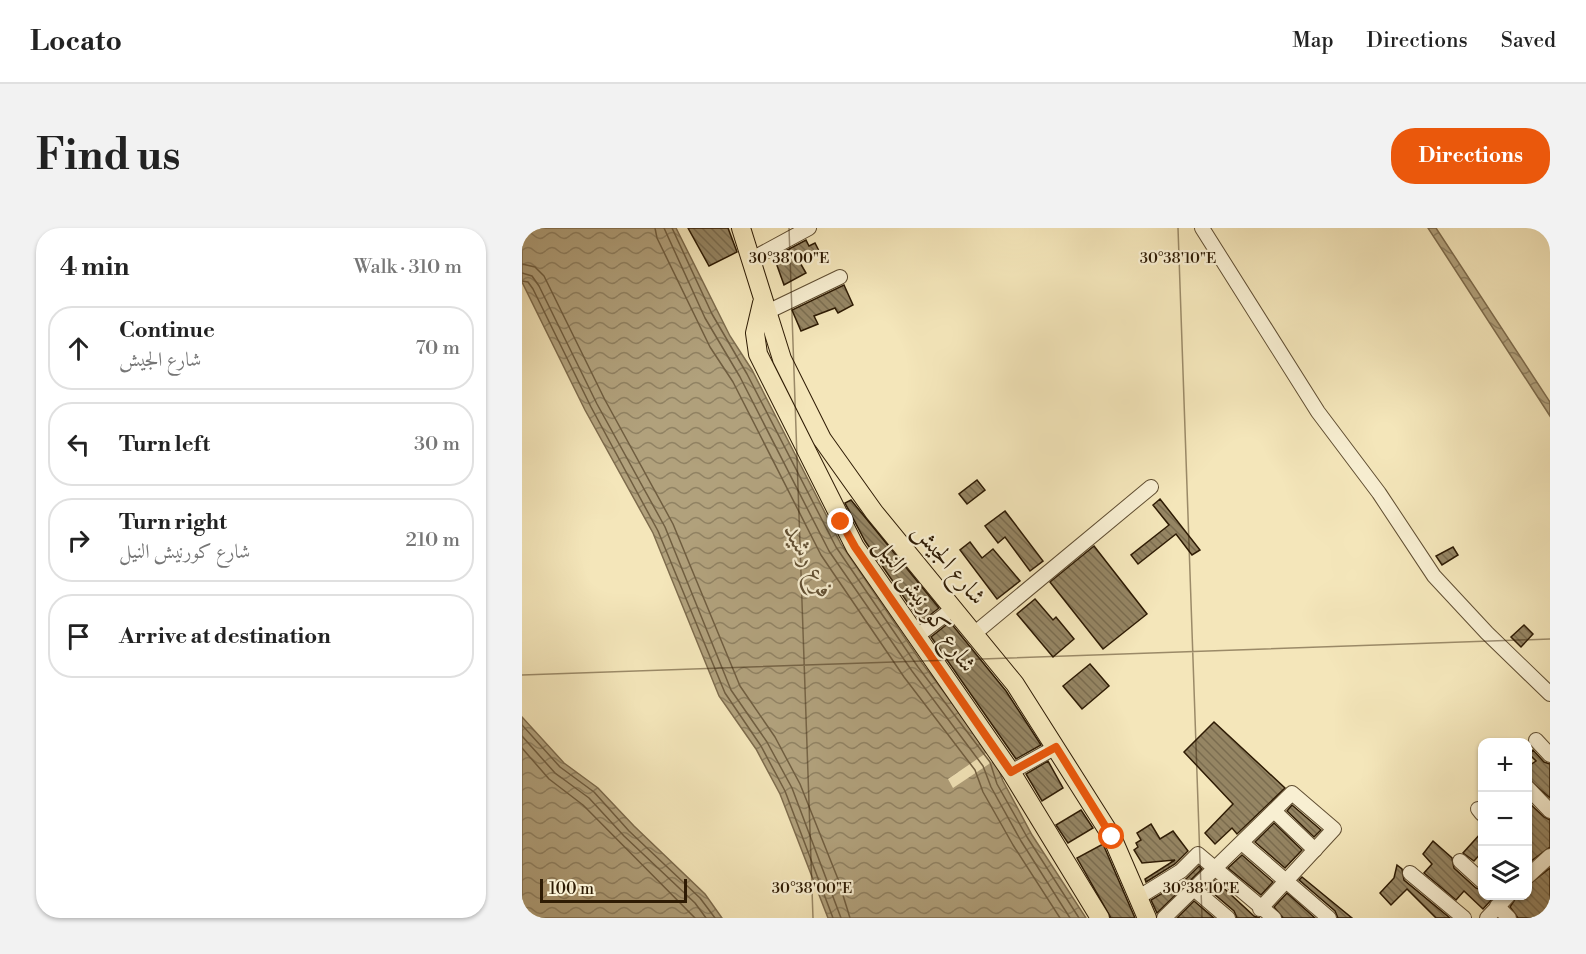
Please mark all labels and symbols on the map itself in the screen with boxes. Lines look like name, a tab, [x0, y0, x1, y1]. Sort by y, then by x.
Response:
text: 30°38'00"E	[749, 249, 829, 268]
text: 30°38'10"E	[1140, 249, 1216, 268]
route end	[827, 508, 853, 534]
street label: شارع الجيش	[903, 517, 992, 614]
water label: فرع رشيد	[772, 518, 842, 606]
street label: شارع كورنيش النيل	[864, 532, 983, 680]
route start	[1098, 823, 1124, 849]
scale bar	[540, 876, 687, 904]
text: 30°38'00"E	[772, 879, 852, 898]
text: 30°38'10"E	[1163, 879, 1239, 898]

